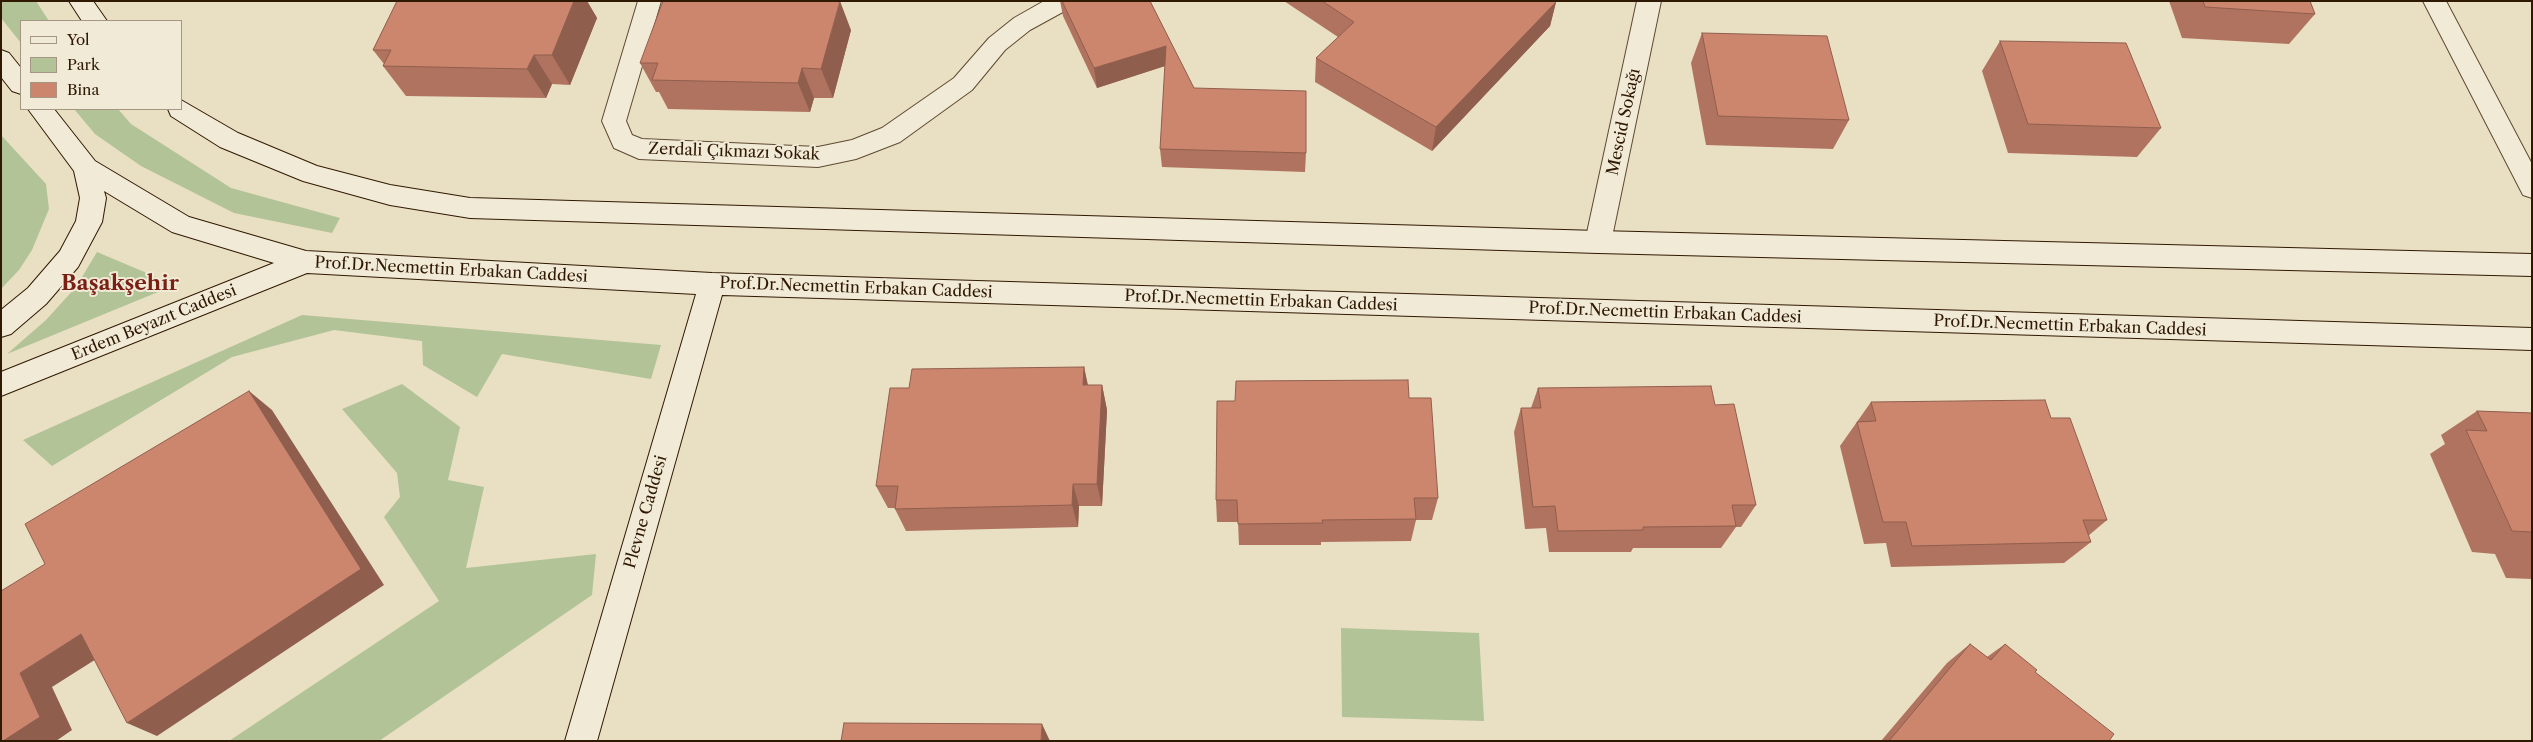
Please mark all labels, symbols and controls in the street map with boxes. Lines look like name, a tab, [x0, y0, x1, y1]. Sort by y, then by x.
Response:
legend	[20, 20, 182, 110]
text: Yol	[67, 30, 90, 49]
text: Park	[67, 55, 100, 74]
street label: Mescid Sokağı	[1603, 67, 1645, 177]
text: Bina	[67, 80, 99, 99]
street label: Zerdali Çıkmazı Sokak	[648, 139, 820, 165]
street label: Prof.Dr.Necmettin Erbakan Caddesi	[314, 253, 588, 287]
district label: Başakşehir	[61, 271, 179, 297]
street label: Prof.Dr.Necmettin Erbakan Caddesi	[719, 274, 993, 302]
street label: Erdem Beyazıt Caddesi	[69, 281, 239, 365]
street label: Prof.Dr.Necmettin Erbakan Caddesi	[1124, 287, 1398, 315]
street label: Prof.Dr.Necmettin Erbakan Caddesi	[1528, 299, 1802, 327]
street label: Prof.Dr.Necmettin Erbakan Caddesi	[1933, 312, 2207, 340]
street label: Plevne Caddesi	[621, 453, 671, 571]

